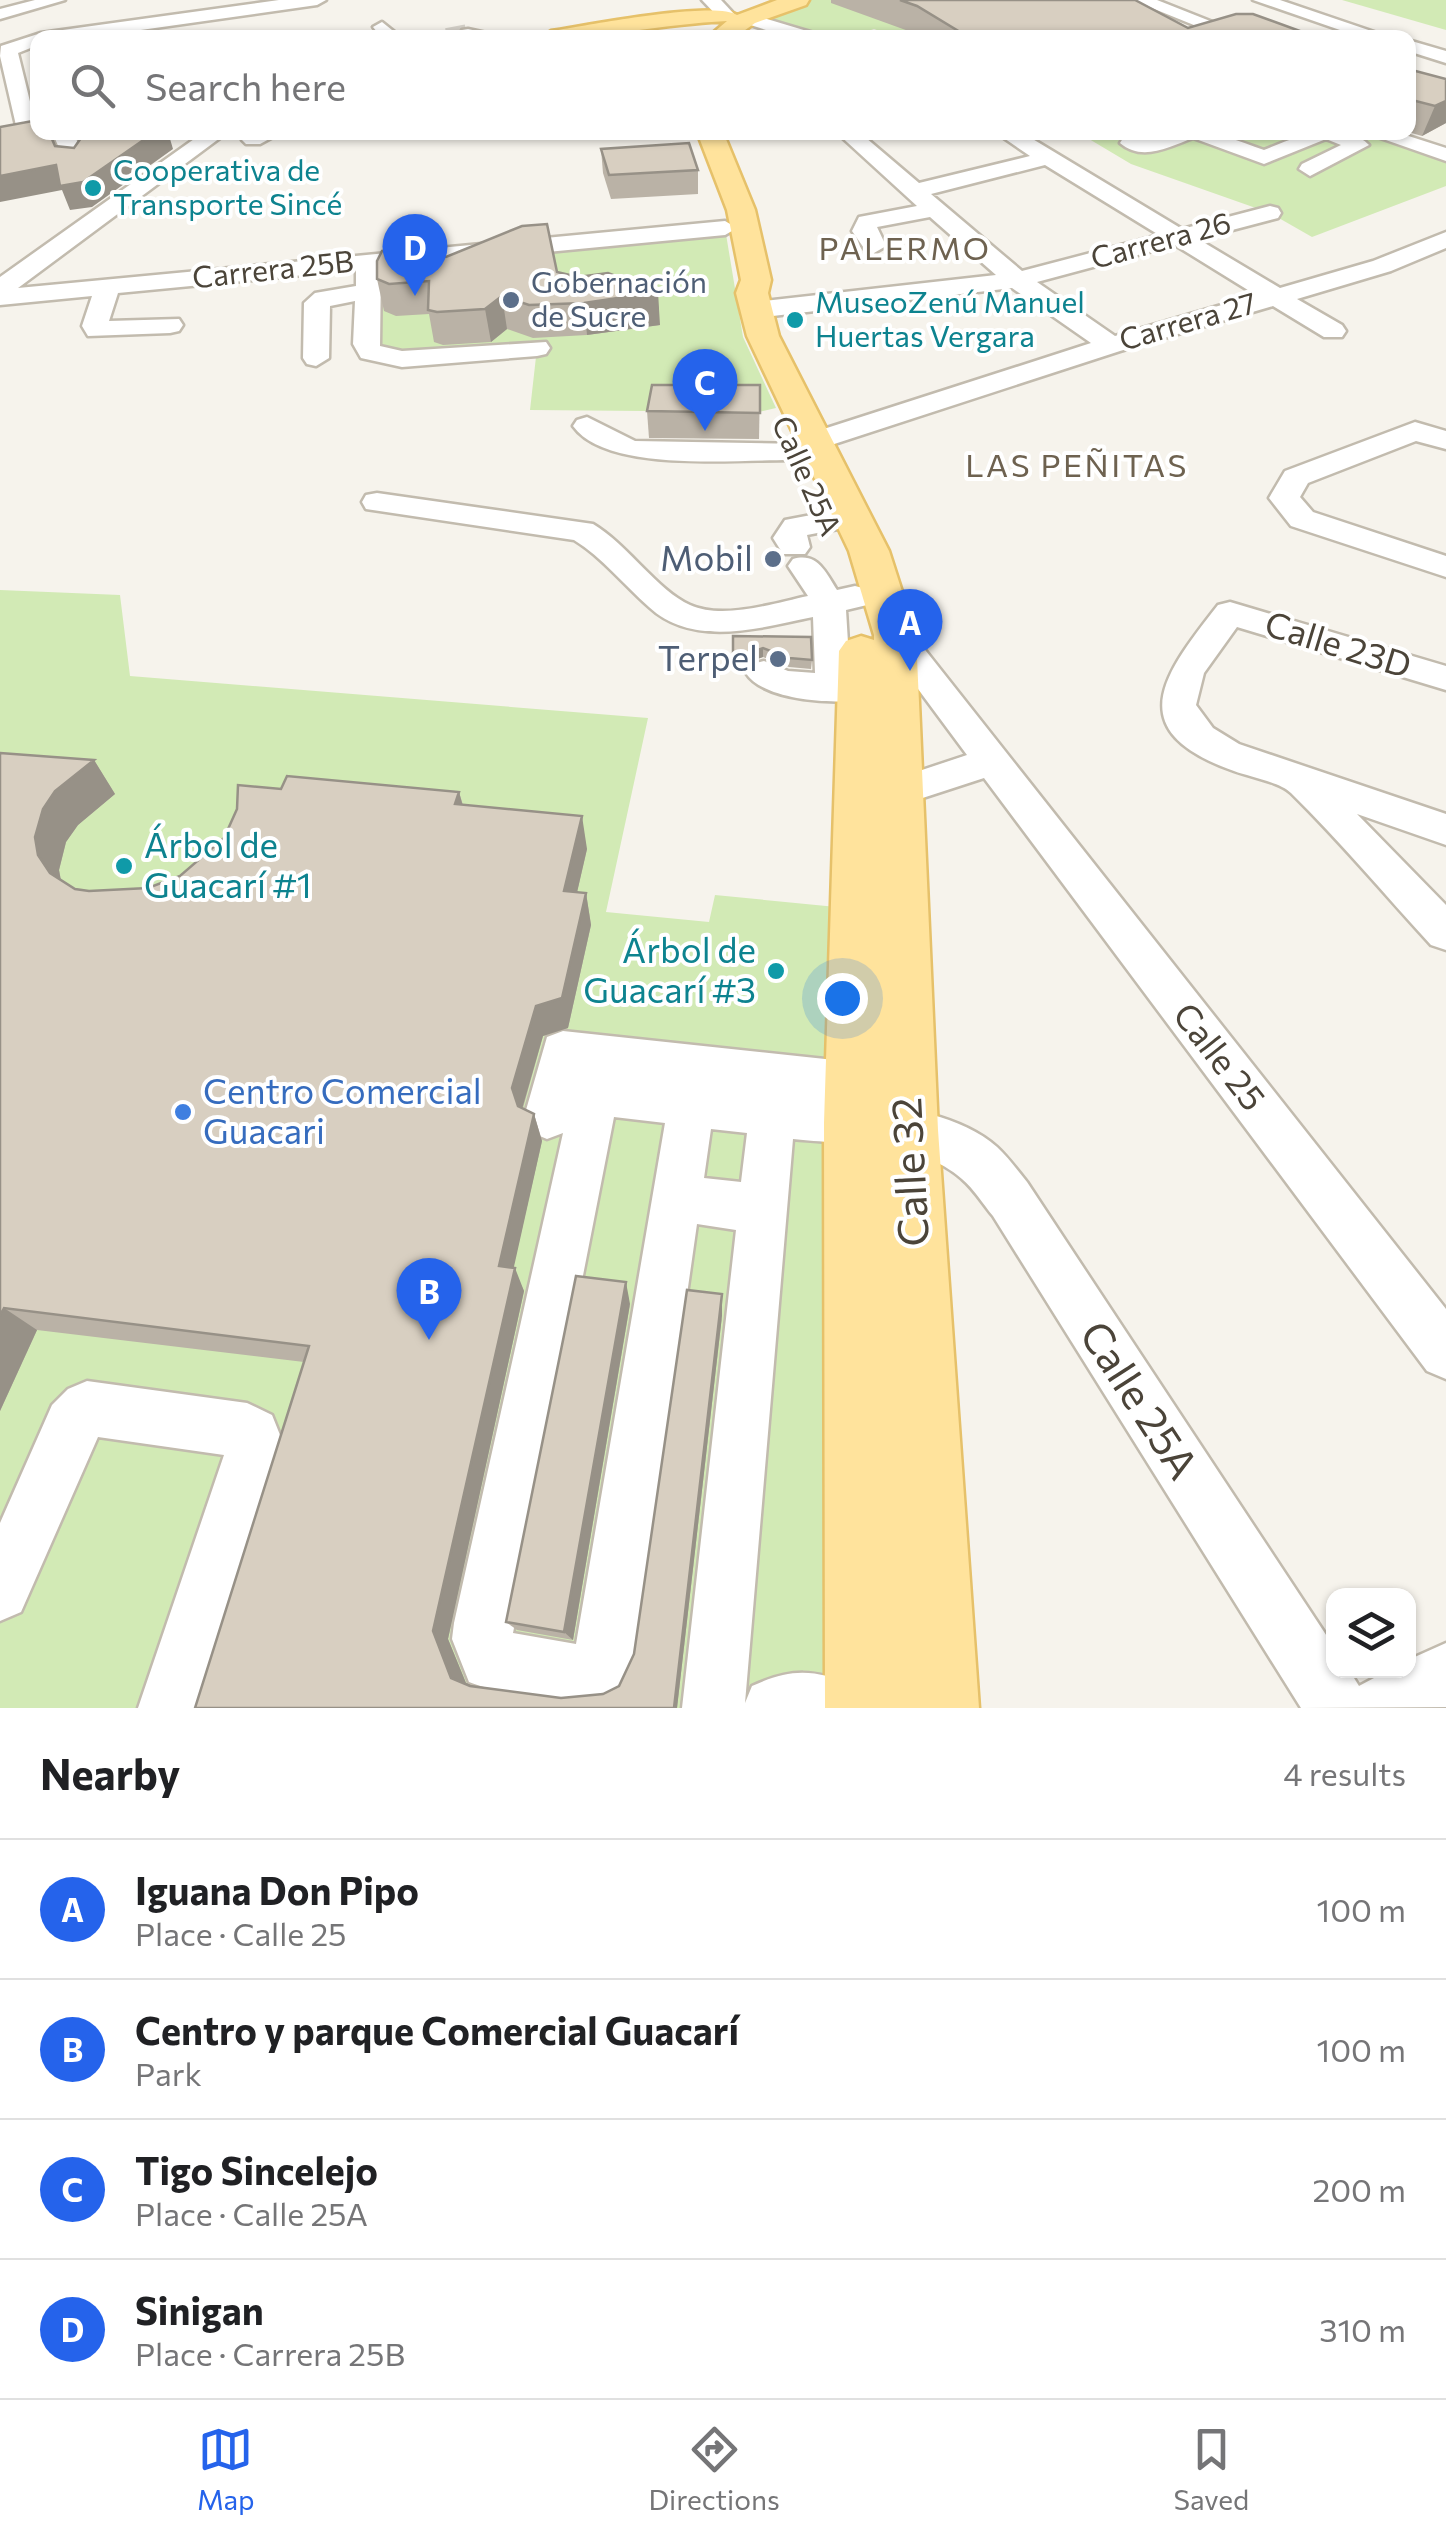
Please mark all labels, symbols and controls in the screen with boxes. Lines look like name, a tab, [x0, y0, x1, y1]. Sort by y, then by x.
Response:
search box	[30, 30, 1416, 140]
icon: search	[65, 58, 120, 113]
text: Search here	[145, 62, 346, 109]
place label: Cooperativa de Transporte Sincé	[113, 150, 342, 221]
marker: Cooperativa de Transporte Sincé	[82, 177, 104, 199]
street label: Carrera 26	[1086, 202, 1234, 275]
pin: D	[382, 214, 448, 296]
district label: PALERMO	[819, 227, 991, 267]
street label: Carrera 25B	[190, 241, 355, 294]
place label: Gobernación de Sucre	[531, 262, 707, 333]
place label: MuseoZenú Manuel Huertas Vergara	[815, 282, 1085, 353]
street label: Carrera 27	[1114, 282, 1260, 357]
marker: Gobernación de Sucre	[500, 289, 522, 311]
marker: MuseoZenú Manuel Huertas Vergara	[784, 309, 806, 331]
pin: C	[672, 348, 738, 431]
street label: Calle 25A	[766, 409, 851, 540]
district label: LAS PEÑITAS	[965, 444, 1189, 484]
place label: Mobil	[660, 535, 753, 578]
marker: Mobil	[762, 548, 784, 570]
pin: A	[878, 588, 942, 671]
street label: Calle 23D	[1261, 600, 1417, 685]
place label: Terpel	[658, 635, 758, 678]
marker: Terpel	[767, 648, 789, 670]
place label: Árbol de Guacarí #1	[144, 822, 312, 905]
marker: Árbol de Guacarí #1	[113, 855, 135, 877]
place label: Árbol de Guacarí #3	[583, 927, 756, 1010]
marker: Árbol de Guacarí #3	[765, 960, 787, 982]
your location	[817, 973, 868, 1024]
street label: Calle 25	[1166, 993, 1276, 1118]
place label: Centro Comercial Guacari	[203, 1068, 482, 1151]
street label: Calle 32	[878, 1096, 938, 1248]
marker: Centro Comercial Guacari	[172, 1101, 194, 1123]
pin: B	[396, 1258, 462, 1340]
street label: Calle 25A	[1070, 1310, 1211, 1488]
map controls	[1326, 1588, 1416, 1678]
button: layers	[1326, 1588, 1416, 1678]
text: Nearby	[40, 1747, 180, 1799]
text: 4 results	[1283, 1753, 1406, 1793]
text: Iguana Don Pipo	[135, 1866, 419, 1913]
text: A	[61, 1889, 84, 1929]
text: 100 m	[1317, 1889, 1406, 1929]
text: Place · Calle 25	[135, 1913, 347, 1953]
text: Centro y parque Comercial Guacarí	[135, 2006, 739, 2053]
text: B	[62, 2029, 83, 2069]
text: 100 m	[1317, 2029, 1406, 2069]
text: Park	[135, 2053, 202, 2093]
text: Tigo Sincelejo	[135, 2146, 378, 2193]
text: C	[62, 2169, 83, 2209]
text: 200 m	[1313, 2169, 1406, 2209]
text: Place · Calle 25A	[135, 2193, 368, 2233]
text: Sinigan	[135, 2286, 264, 2333]
text: D	[61, 2309, 84, 2349]
text: 310 m	[1319, 2309, 1406, 2349]
text: Place · Carrera 25B	[135, 2333, 405, 2373]
tab: Map	[197, 2422, 255, 2516]
tab: Directions	[648, 2422, 780, 2516]
tab: Saved	[1174, 2422, 1249, 2516]

